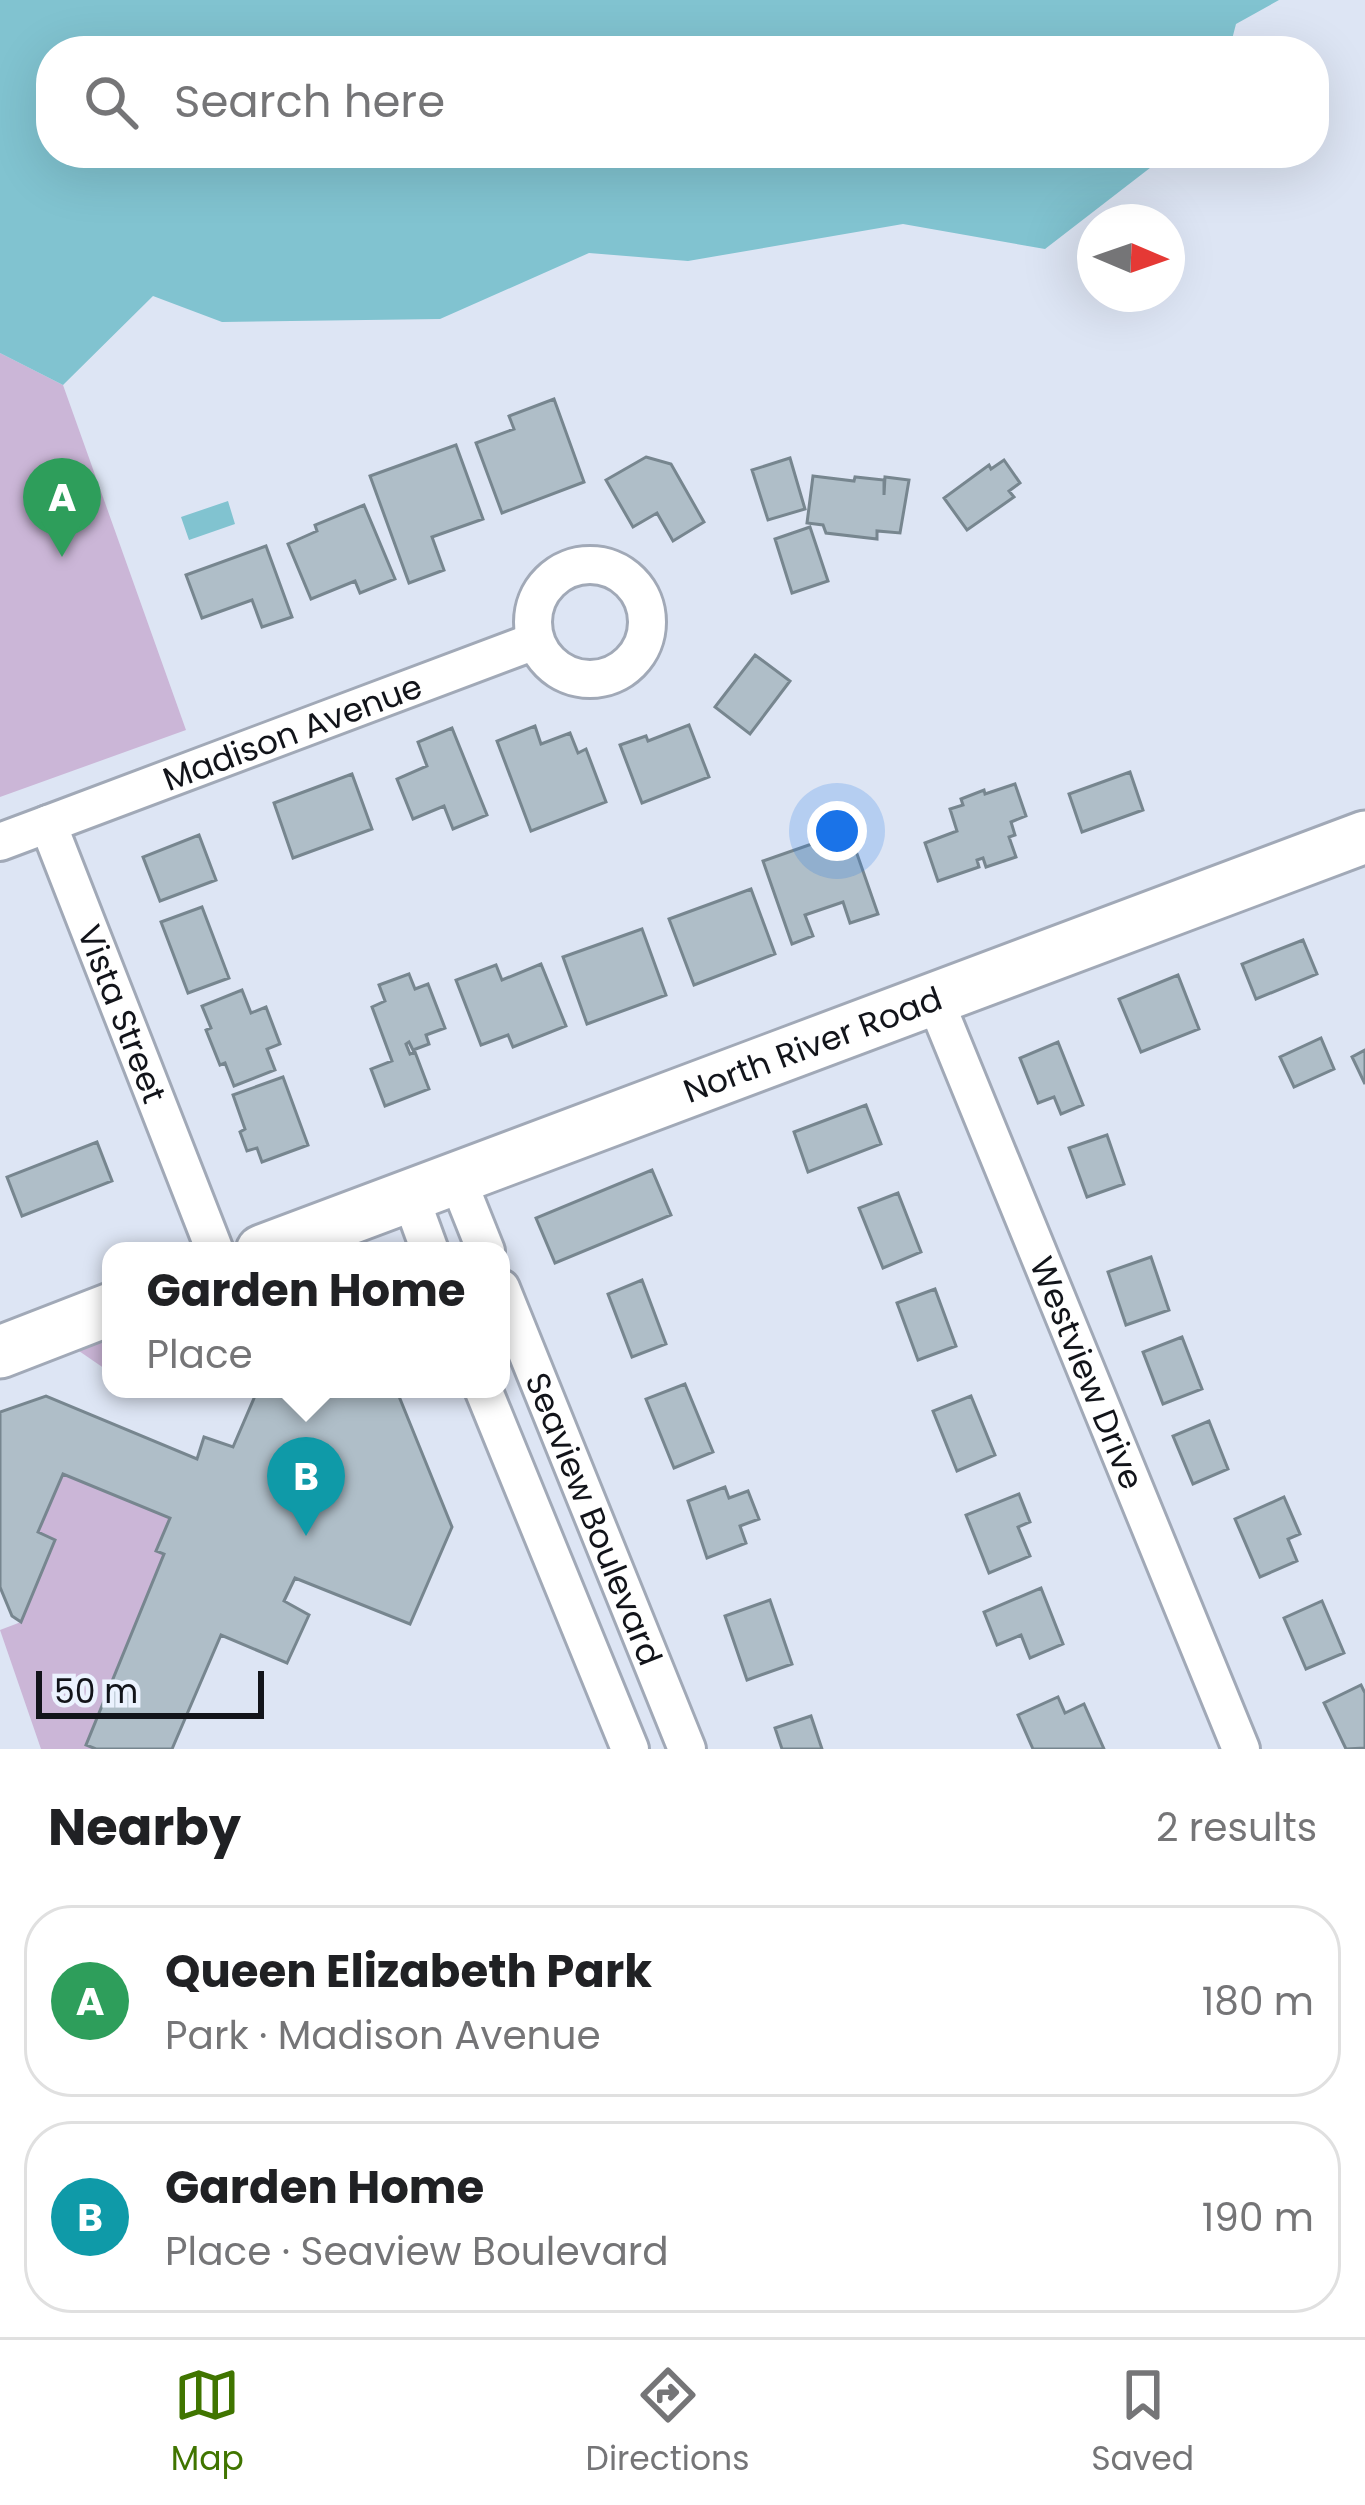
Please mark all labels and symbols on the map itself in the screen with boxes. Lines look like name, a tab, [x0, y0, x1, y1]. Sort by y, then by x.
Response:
north arrow	[1077, 204, 1185, 312]
pin: A	[23, 458, 101, 557]
street label: Madison Avenue	[156, 662, 429, 802]
your location	[807, 801, 867, 861]
street label: Vista Street	[66, 918, 178, 1110]
street label: North River Road	[677, 974, 948, 1114]
street label: Westview Drive	[1019, 1249, 1156, 1496]
street label: Seaview Boulevard	[514, 1366, 674, 1672]
pin: B	[267, 1437, 345, 1536]
scale bar	[36, 1665, 264, 1718]

